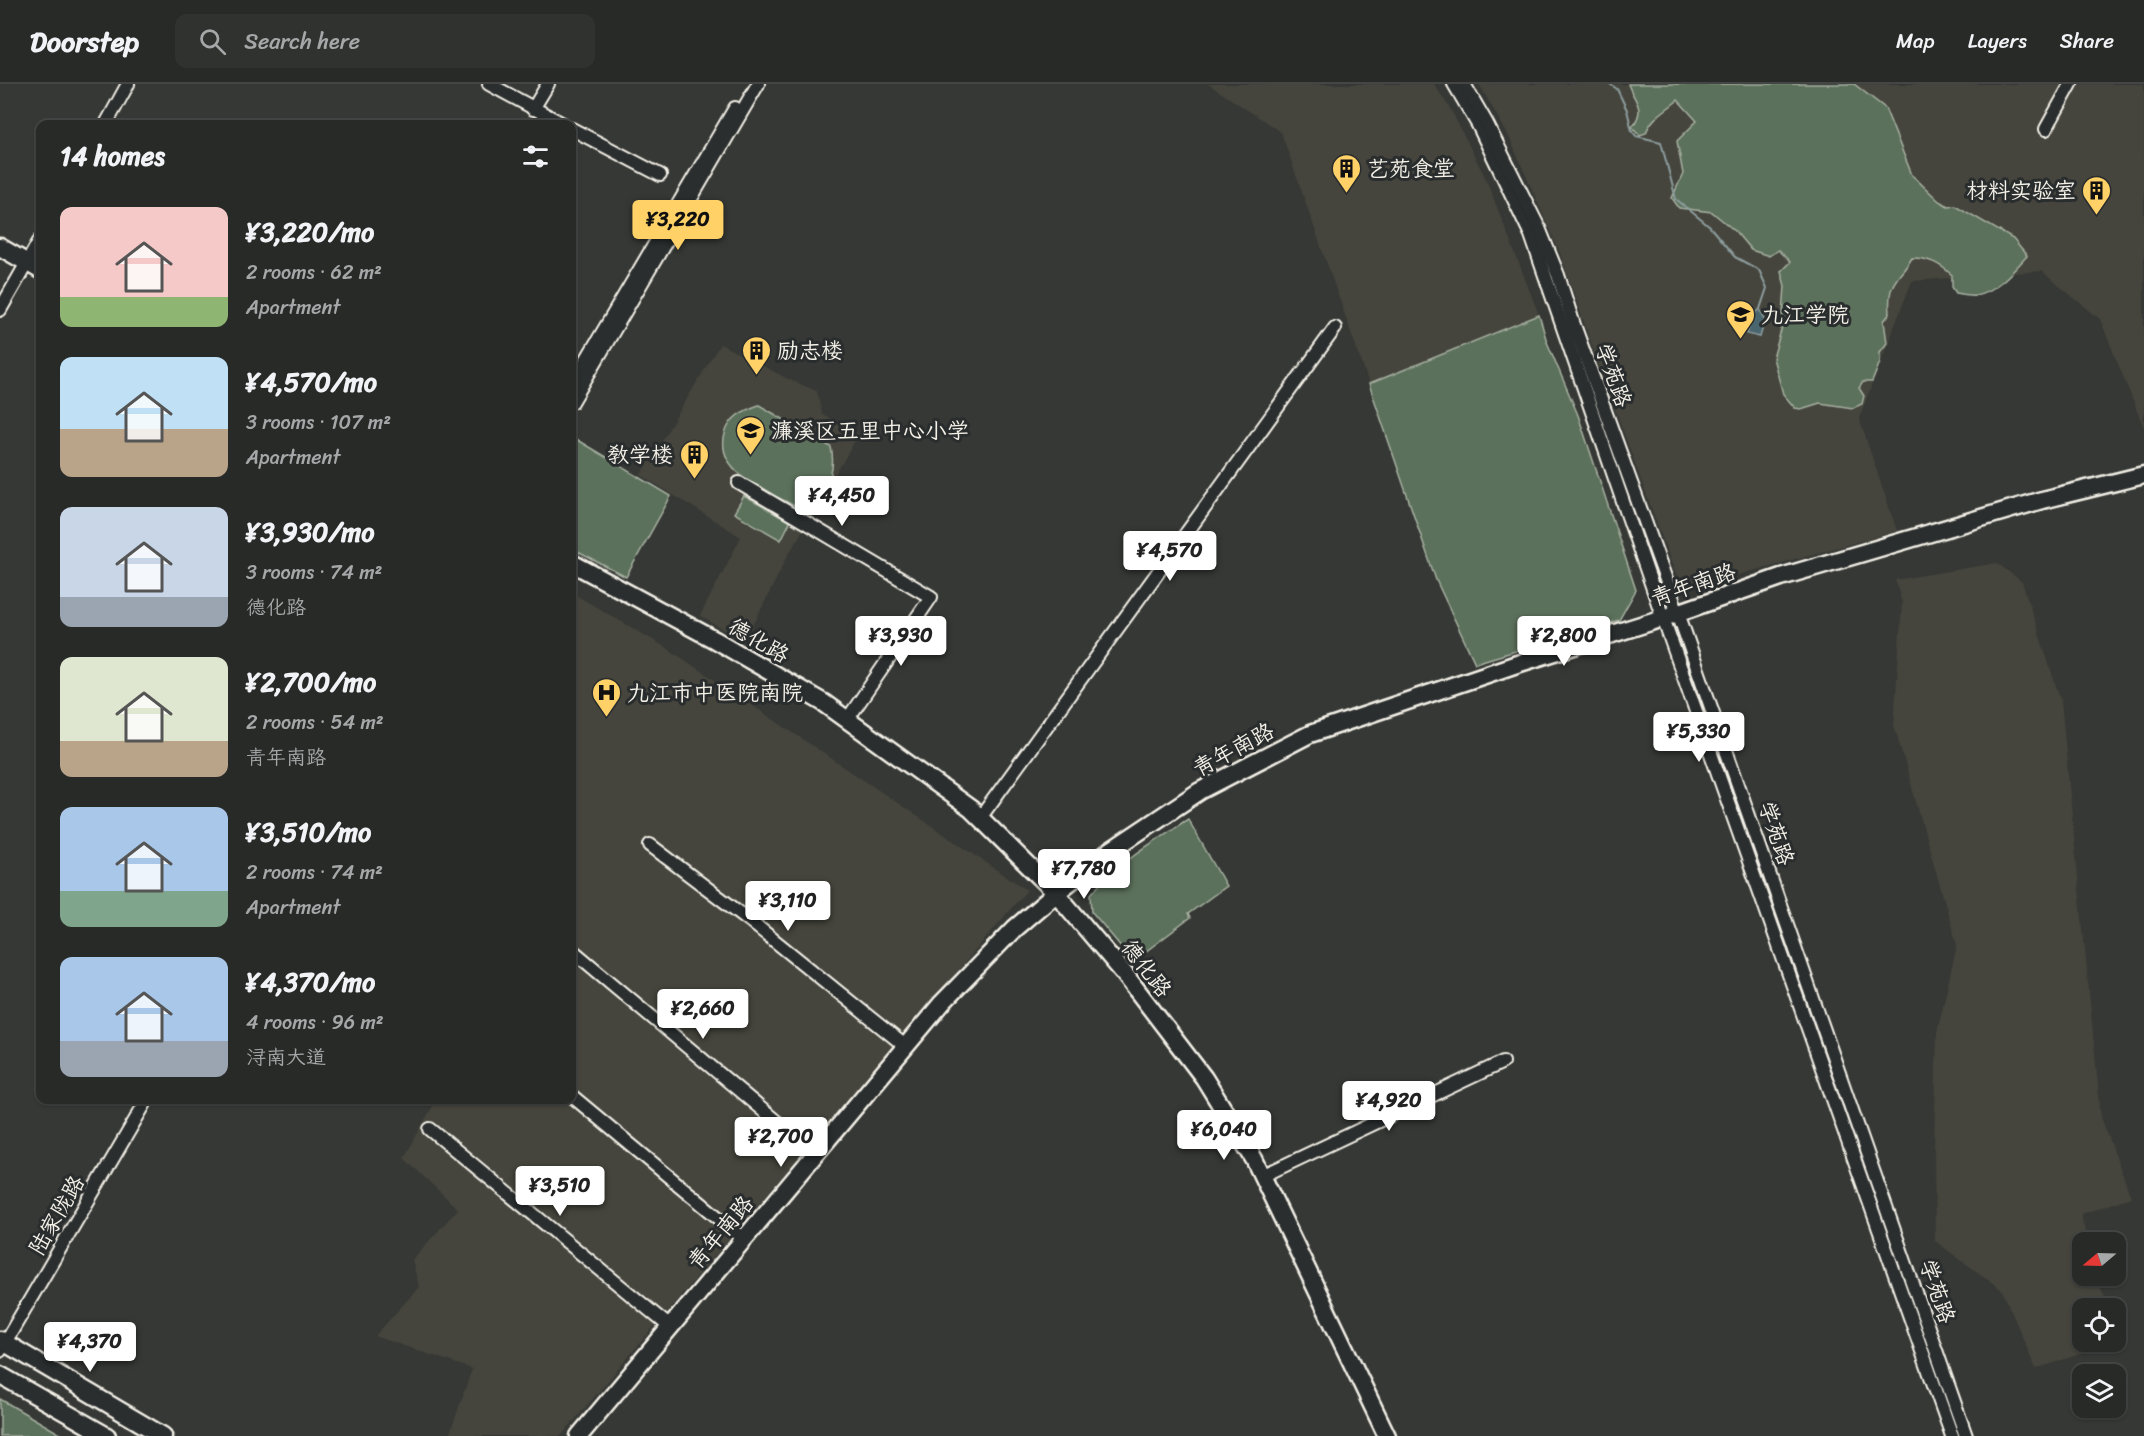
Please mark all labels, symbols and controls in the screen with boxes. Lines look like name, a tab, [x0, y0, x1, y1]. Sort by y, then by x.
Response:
search box	[175, 14, 595, 68]
text: Doorstep	[30, 17, 139, 66]
text: Search here	[244, 22, 360, 61]
text: Map	[1896, 22, 1935, 60]
text: Layers	[1968, 22, 2027, 60]
text: Share	[2060, 22, 2114, 60]
icon: search	[196, 25, 229, 58]
text: 14 homes	[60, 133, 165, 179]
icon: filters	[519, 140, 552, 173]
place label: 艺苑食堂	[1367, 149, 1455, 188]
building icon: 艺苑食堂	[1330, 152, 1362, 194]
place label: 材料实验室	[1966, 171, 2076, 210]
building icon: 材料实验室	[2081, 174, 2113, 216]
pin: ¥3,220	[629, 200, 727, 251]
text: ¥3,220	[646, 202, 710, 237]
text: ¥3,220/mo	[246, 209, 374, 255]
icon: home	[108, 231, 180, 303]
text: 2 rooms · 62 m²	[246, 255, 382, 290]
text: Apartment	[246, 290, 340, 325]
place label: 九江学院	[1761, 295, 1849, 334]
school or university icon: 九江学院	[1724, 298, 1756, 340]
place label: 励志楼	[777, 331, 843, 370]
building icon: 励志楼	[740, 334, 772, 376]
street label: 学苑路	[1584, 337, 1643, 413]
text: ¥4,570/mo	[246, 359, 377, 405]
icon: home	[108, 381, 180, 453]
text: 3 rooms · 107 m²	[246, 405, 391, 440]
place label: 濂溪区五里中心小学	[771, 411, 969, 450]
school or university icon: 濂溪区五里中心小学	[734, 414, 766, 456]
place label: 教学楼	[607, 435, 673, 474]
building icon: 教学楼	[678, 438, 710, 480]
text: Apartment	[246, 440, 340, 475]
pin: ¥4,450	[793, 476, 891, 527]
text: ¥4,450	[809, 478, 875, 513]
text: ¥3,930/mo	[246, 509, 374, 555]
icon: home	[108, 531, 180, 603]
pin: ¥4,570	[1121, 531, 1219, 582]
text: ¥4,570	[1137, 533, 1203, 568]
street label: 青年南路	[1645, 552, 1741, 617]
text: 3 rooms · 74 m²	[246, 555, 382, 590]
text: 德化路	[246, 590, 306, 625]
street label: 德化路	[720, 607, 797, 674]
pin: ¥3,930	[852, 616, 950, 667]
pin: ¥2,800	[1515, 616, 1613, 667]
text: ¥3,930	[869, 618, 933, 653]
text: ¥2,800	[1531, 618, 1597, 653]
text: ¥2,700/mo	[246, 659, 376, 705]
place label: 九江市中医院南院	[627, 673, 803, 712]
hospital icon: 九江市中医院南院	[590, 676, 622, 718]
icon: home	[108, 681, 180, 753]
text: 2 rooms · 54 m²	[246, 705, 384, 740]
street label: 青年南路	[1185, 712, 1281, 787]
pin: ¥5,330	[1650, 712, 1748, 763]
text: ¥5,330	[1667, 714, 1731, 749]
text: 青年南路	[246, 740, 326, 775]
street label: 学苑路	[1747, 796, 1806, 871]
text: ¥3,510/mo	[246, 809, 371, 855]
icon: home	[108, 831, 180, 903]
pin: ¥7,780	[1035, 849, 1133, 900]
text: ¥7,780	[1052, 851, 1116, 886]
text: 2 rooms · 74 m²	[246, 855, 383, 890]
pin: ¥3,110	[739, 881, 837, 932]
text: ¥3,110	[759, 883, 817, 918]
text: Apartment	[246, 890, 340, 925]
street label: 德化路	[1111, 930, 1182, 1006]
text: ¥4,370/mo	[246, 959, 375, 1005]
icon: home	[108, 981, 180, 1053]
pin: ¥2,660	[654, 989, 752, 1040]
text: ¥2,660	[671, 991, 735, 1026]
text: 4 rooms · 96 m²	[246, 1005, 384, 1040]
text: 浔南大道	[246, 1040, 326, 1075]
pin: ¥4,920	[1340, 1081, 1438, 1132]
text: ¥4,920	[1356, 1083, 1422, 1118]
pin: ¥6,040	[1175, 1110, 1273, 1161]
text: ¥6,040	[1191, 1112, 1257, 1147]
pin: ¥2,700	[732, 1117, 830, 1168]
text: ¥2,700	[749, 1119, 813, 1154]
pin: ¥3,510	[511, 1166, 609, 1217]
street label: 陆家陇路	[18, 1167, 95, 1263]
text: ¥3,510	[530, 1168, 590, 1203]
street label: 青年南路	[677, 1186, 764, 1279]
north arrow	[2072, 1232, 2126, 1286]
map controls	[2072, 1232, 2126, 1418]
street label: 学苑路	[1908, 1254, 1967, 1329]
button: locate	[2072, 1298, 2126, 1352]
pin: ¥4,370	[41, 1322, 139, 1373]
text: ¥4,370	[58, 1324, 122, 1359]
button: layers	[2072, 1364, 2126, 1418]

